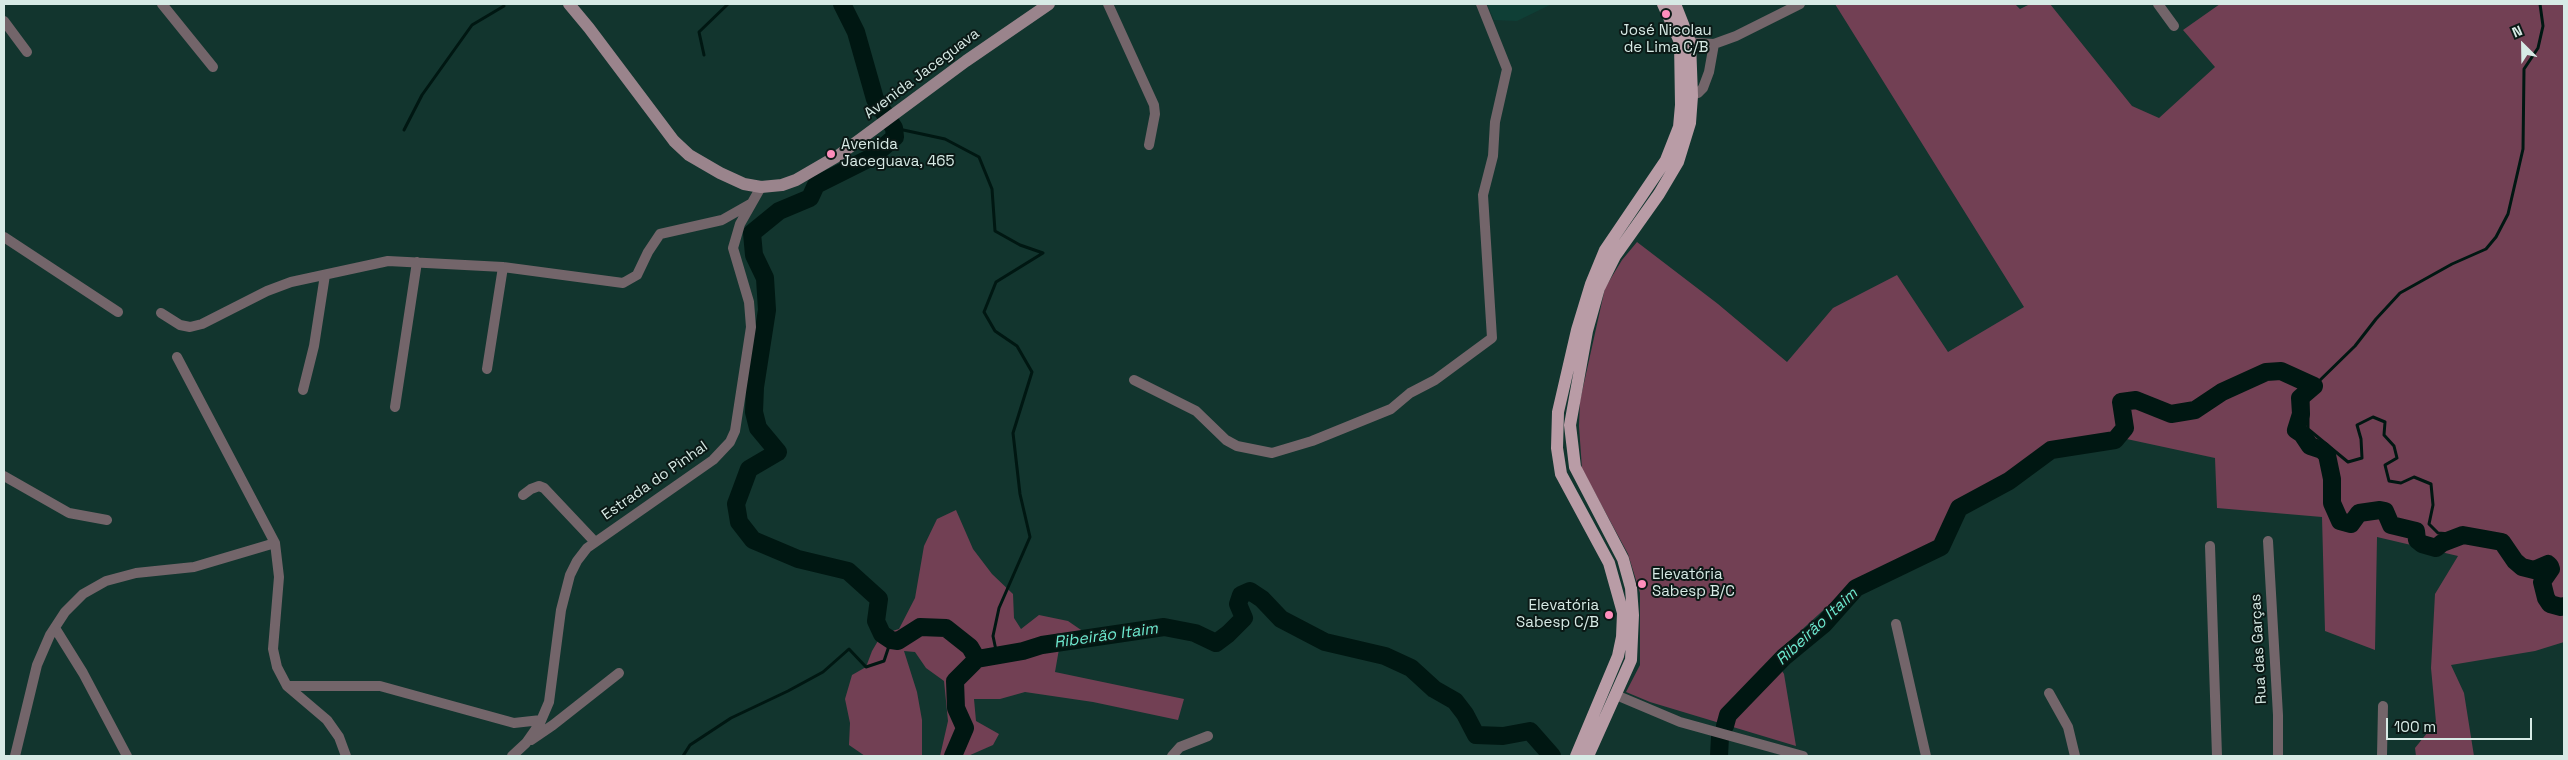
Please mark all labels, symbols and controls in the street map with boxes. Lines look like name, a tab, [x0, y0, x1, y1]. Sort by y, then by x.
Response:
marker: José Nicolau de Lima C/B	[1660, 8, 1672, 20]
north arrow	[2498, 20, 2548, 70]
text: N	[2509, 21, 2525, 41]
place label: José Nicolau de Lima C/B	[1620, 22, 1712, 57]
street label: Avenida Jaceguava	[861, 25, 983, 123]
place label: Avenida Jaceguava, 465	[841, 136, 954, 171]
marker: Avenida Jaceguava, 465	[825, 148, 837, 160]
street label: Estrada do Pinhal	[599, 438, 711, 524]
place label: Elevatória Sabesp B/C	[1652, 566, 1735, 601]
marker: Elevatória Sabesp B/C	[1636, 578, 1648, 590]
water label: Ribeirão Itaim	[1772, 584, 1862, 670]
street label: Rua das Garças	[2247, 593, 2271, 705]
place label: Elevatória Sabesp C/B	[1516, 597, 1599, 632]
marker: Elevatória Sabesp C/B	[1603, 609, 1615, 621]
water label: Ribeirão Itaim	[1053, 619, 1159, 653]
scale bar	[2388, 708, 2534, 740]
text: 100 m	[2394, 717, 2436, 736]

